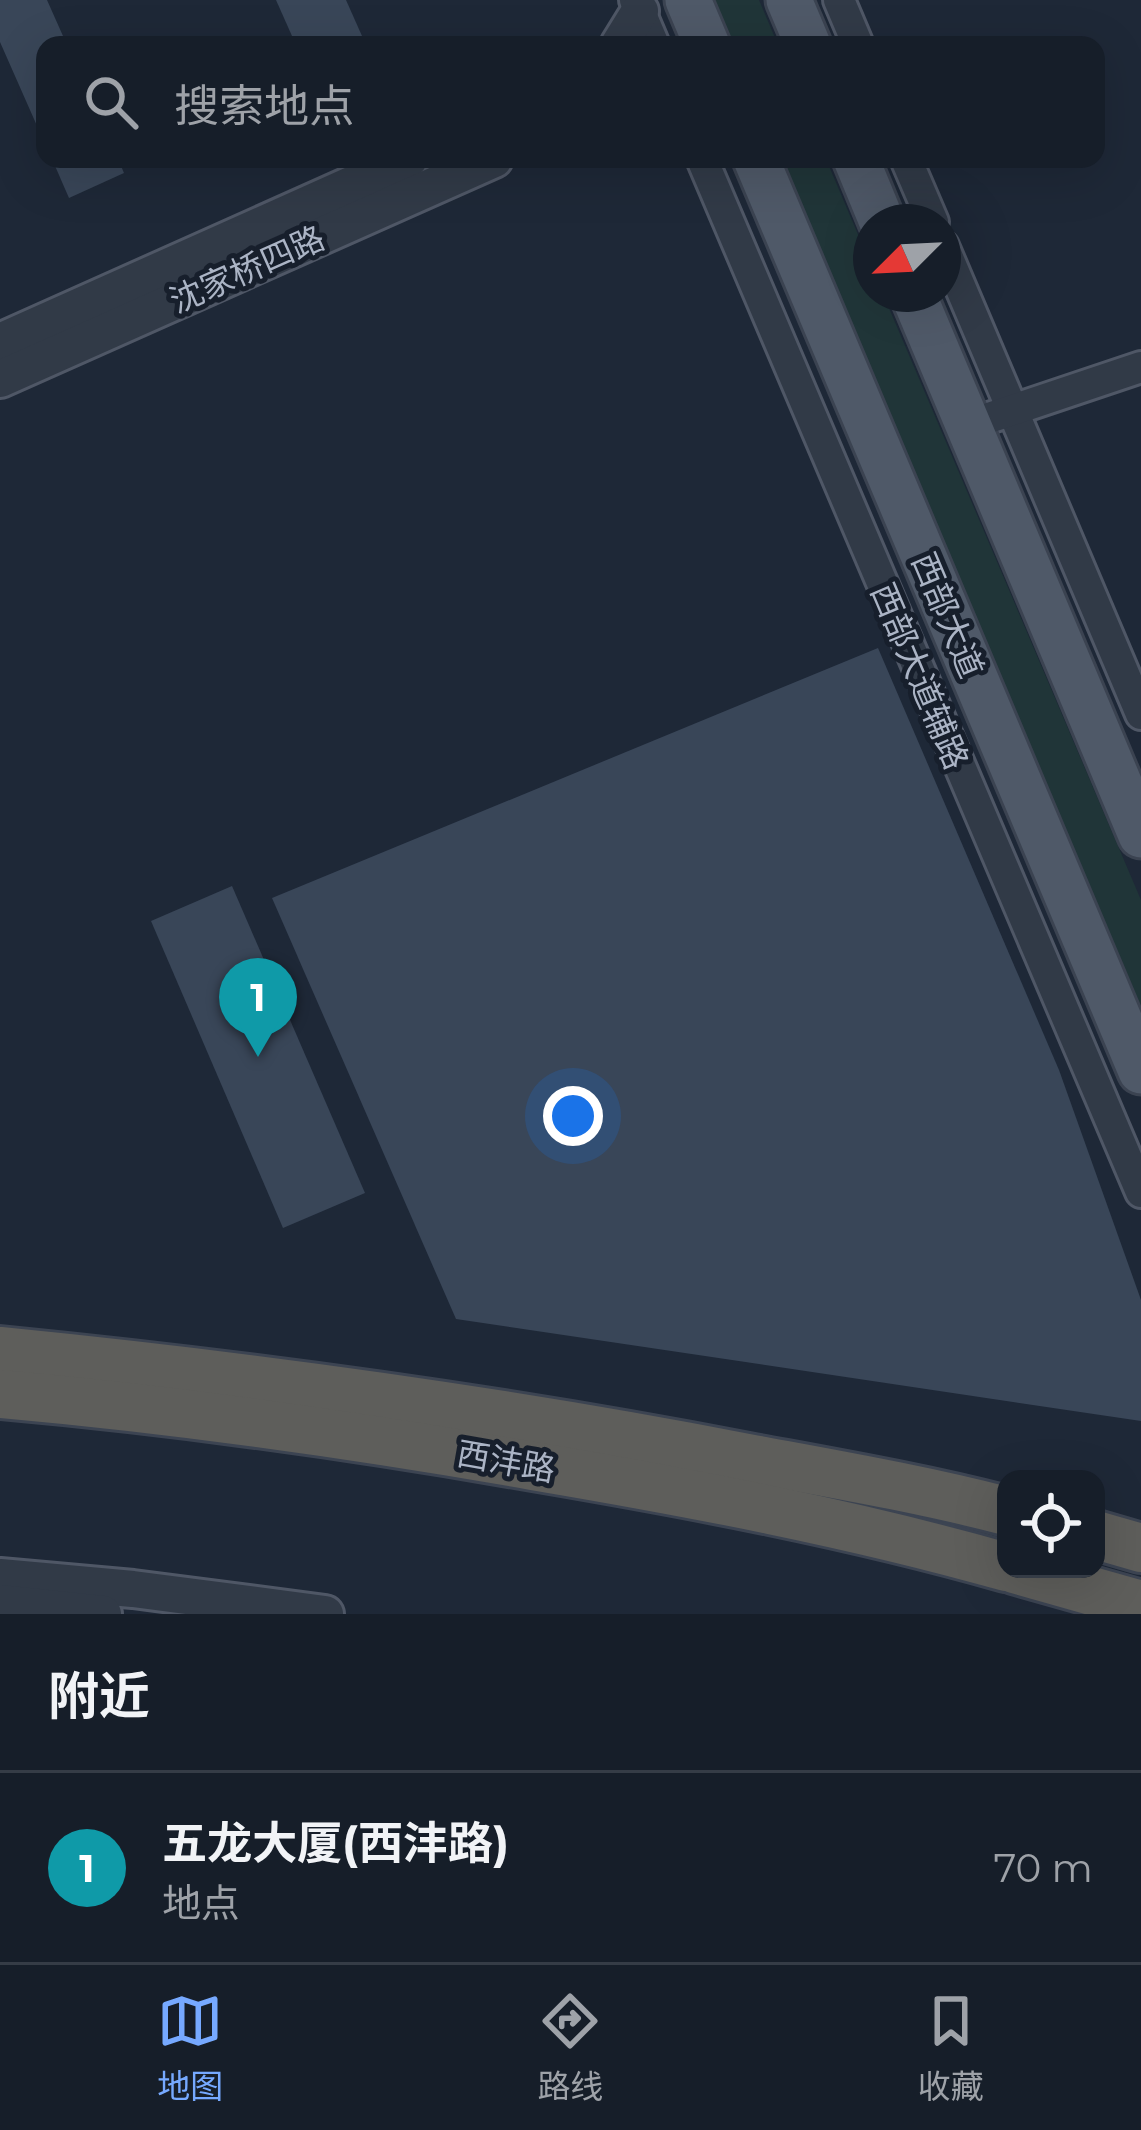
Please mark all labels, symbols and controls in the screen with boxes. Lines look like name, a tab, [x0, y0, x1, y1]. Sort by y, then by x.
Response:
search box	[36, 36, 1105, 168]
icon: search	[78, 69, 144, 135]
text: 搜索地点	[174, 78, 354, 133]
north arrow	[853, 204, 961, 312]
street label: 沈家桥四路	[163, 217, 331, 321]
street label: 西部大道	[904, 546, 992, 684]
street label: 西部大道辅路	[863, 577, 977, 775]
pin: 1	[219, 958, 297, 1057]
your location	[543, 1086, 603, 1146]
street label: 西沣路	[454, 1433, 558, 1489]
map controls	[997, 1470, 1105, 1578]
button: locate	[997, 1470, 1105, 1578]
text: 附近	[48, 1665, 150, 1727]
text: 五龙大厦(西沣路)	[162, 1815, 509, 1870]
text: 1	[79, 1844, 95, 1892]
text: 70 m	[993, 1844, 1093, 1892]
text: 地点	[162, 1879, 240, 1927]
tab: 地图	[157, 1988, 223, 2108]
tab: 路线	[537, 1988, 603, 2108]
tab: 收藏	[918, 1988, 984, 2108]

